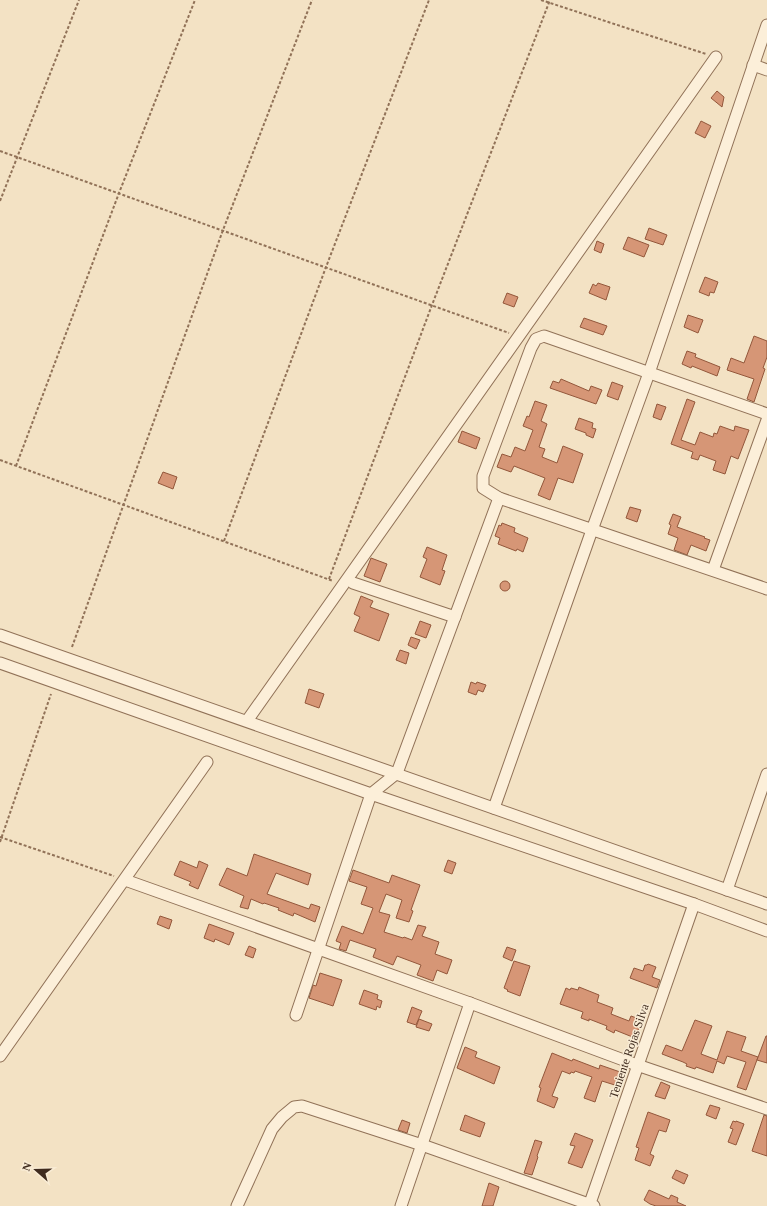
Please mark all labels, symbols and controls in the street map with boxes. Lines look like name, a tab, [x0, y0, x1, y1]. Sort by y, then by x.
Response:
street label: Teniente Rojas Silva	[606, 1001, 652, 1100]
north arrow	[16, 1150, 56, 1190]
text: N	[20, 1161, 34, 1172]

